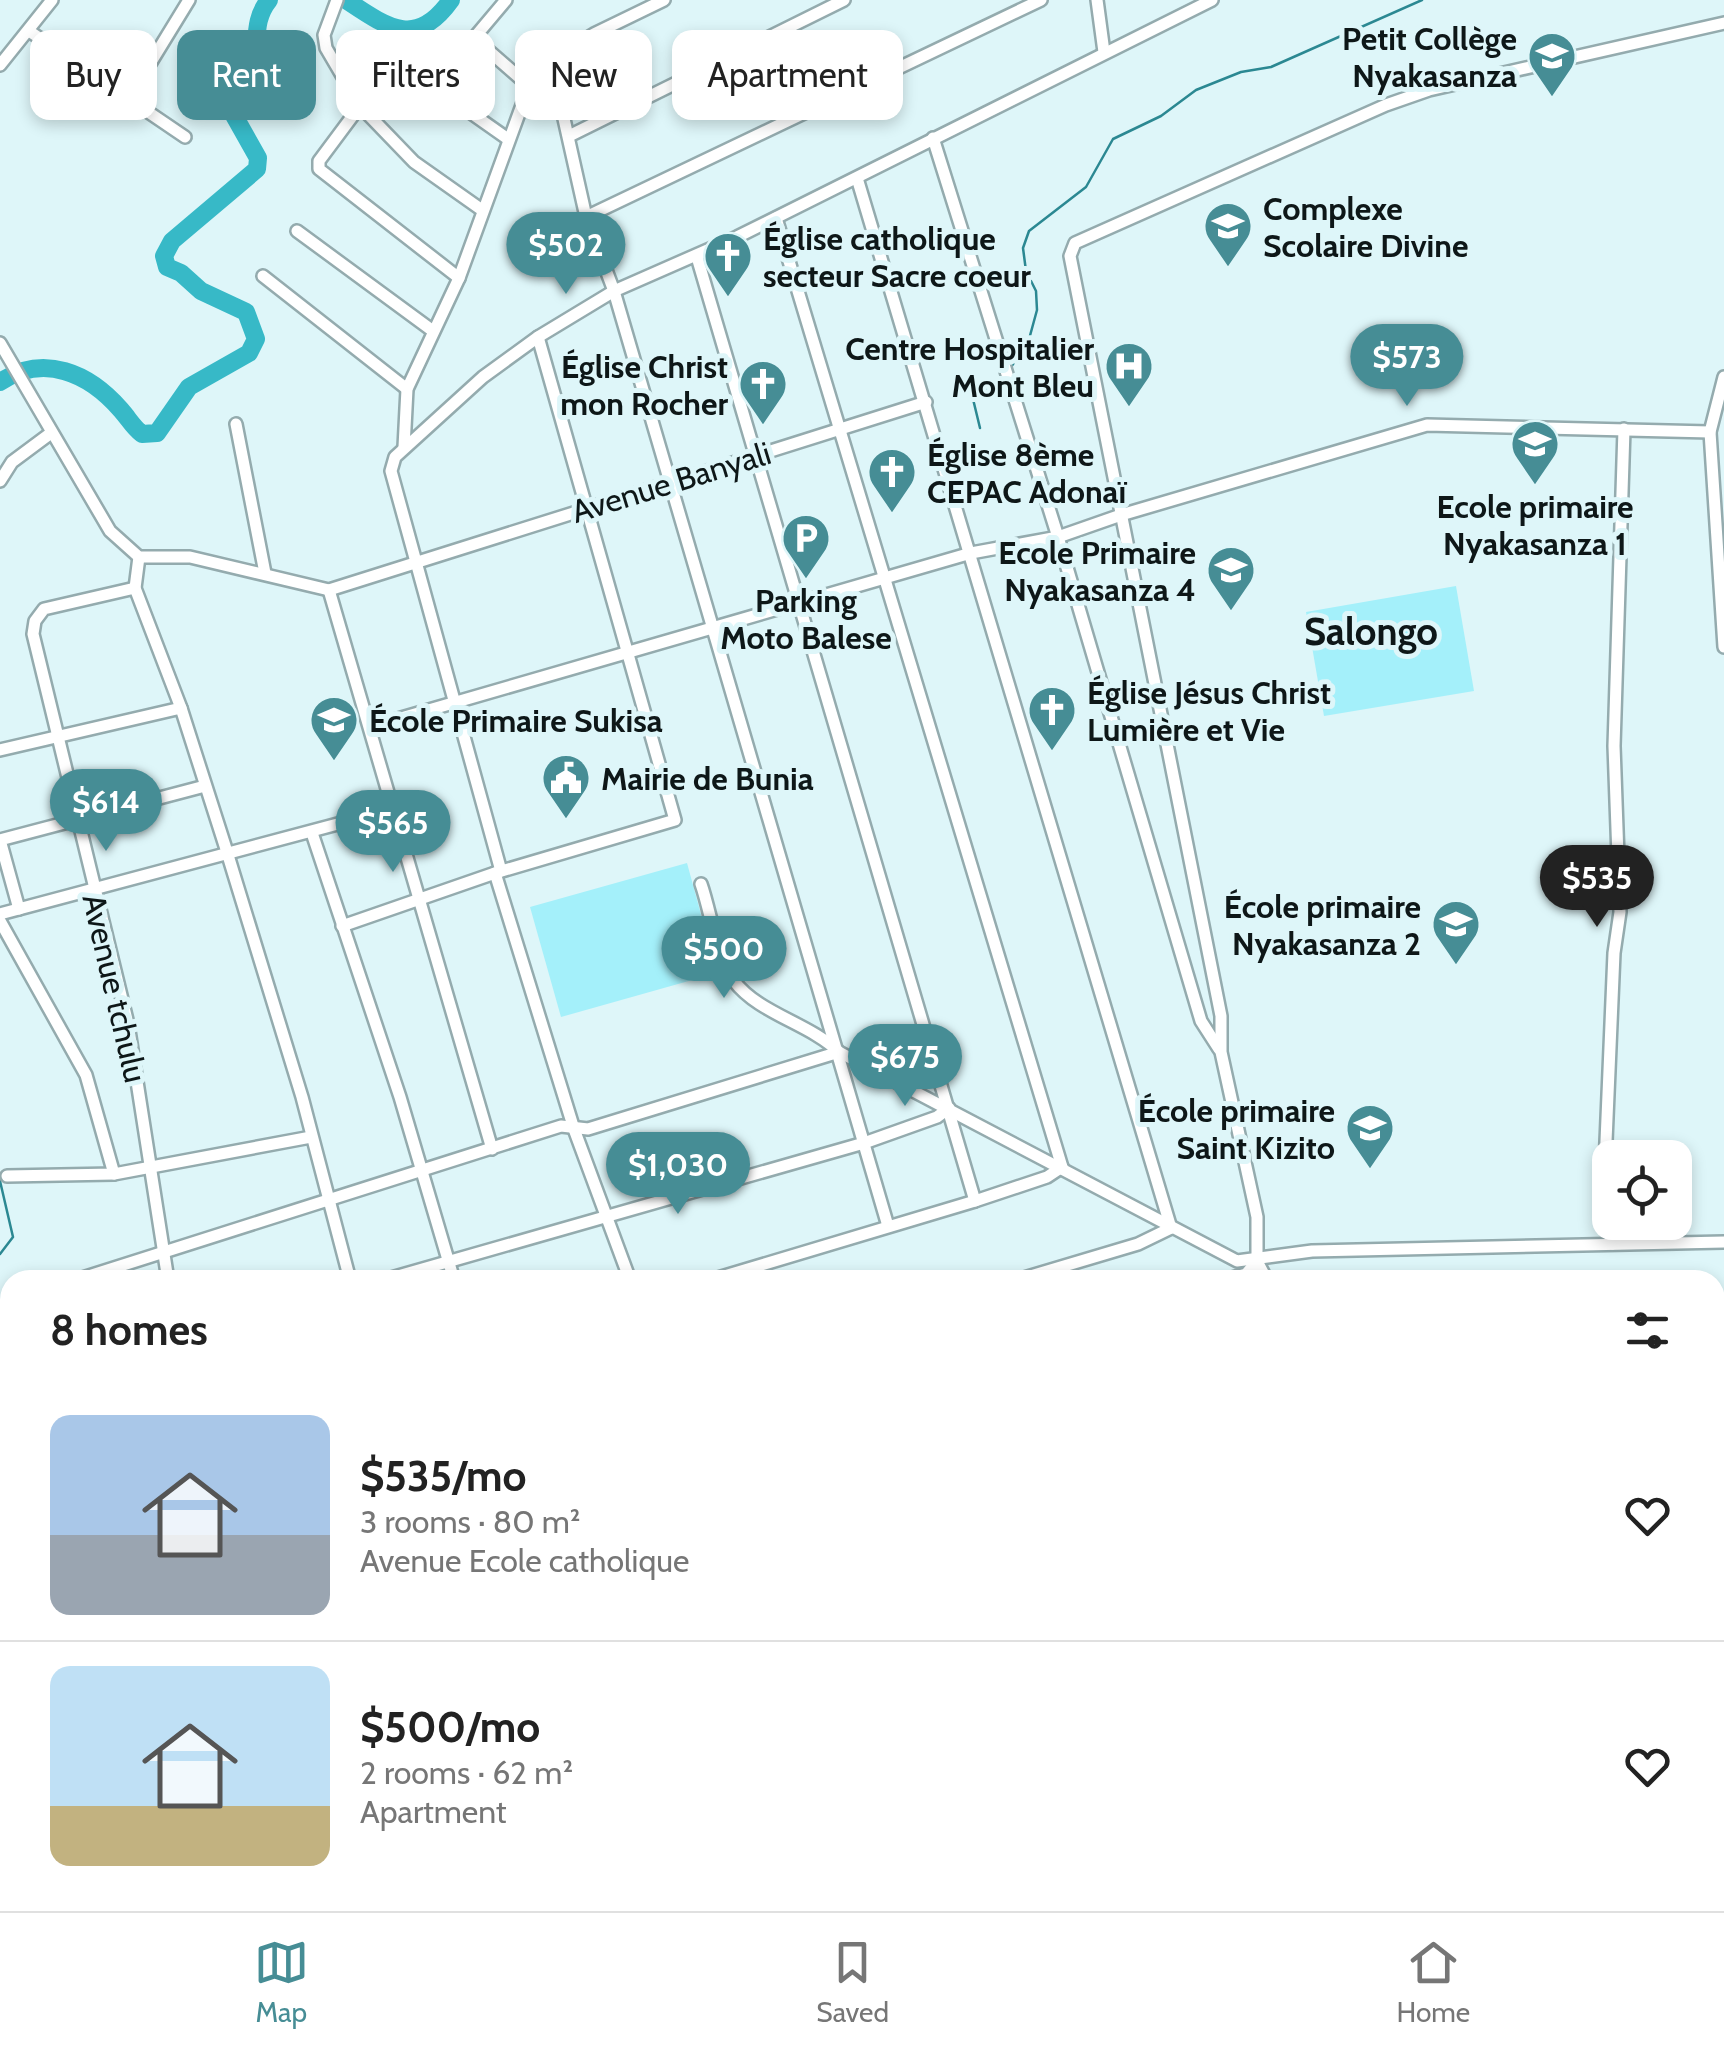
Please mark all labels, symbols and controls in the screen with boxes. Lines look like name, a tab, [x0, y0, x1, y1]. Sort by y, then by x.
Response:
place label: Petit Collège Nyakasanza	[1342, 19, 1517, 95]
chip: Buy	[30, 30, 157, 120]
chip: Rent	[177, 30, 316, 120]
chip: Filters	[336, 30, 495, 120]
chip: New	[515, 30, 652, 120]
chip: Apartment	[672, 30, 903, 120]
school or university icon: Petit Collège Nyakasanza	[1526, 30, 1578, 98]
place label: Complexe Scolaire Divine	[1263, 189, 1468, 265]
school or university icon: Complexe Scolaire Divine	[1202, 200, 1254, 268]
pin: $502	[507, 212, 625, 297]
place label: Église catholique secteur Sacre coeur	[763, 219, 1031, 295]
text: $502	[528, 225, 604, 264]
church icon: Église catholique secteur Sacre coeur	[702, 230, 754, 298]
pin: $573	[1348, 324, 1466, 409]
place label: Centre Hospitalier Mont Bleu	[845, 329, 1094, 405]
text: $573	[1372, 337, 1442, 376]
hospital icon: Centre Hospitalier Mont Bleu	[1103, 340, 1155, 408]
place label: Église Christ mon Rocher	[560, 347, 728, 423]
church icon: Église Christ mon Rocher	[737, 358, 789, 426]
school or university icon: Ecole primaire Nyakasanza 1	[1509, 418, 1561, 486]
street label: Avenue Banyali	[567, 433, 775, 531]
place label: Église 8ème CEPAC Adonaï	[927, 435, 1128, 511]
church icon: Église 8ème CEPAC Adonaï	[866, 446, 918, 514]
place label: Ecole primaire Nyakasanza 1	[1436, 487, 1634, 563]
parking icon: Parking Moto Balese	[780, 512, 832, 580]
place label: Ecole Primaire Nyakasanza 4	[998, 533, 1196, 609]
school or university icon: Ecole Primaire Nyakasanza 4	[1205, 544, 1257, 612]
place label: Parking Moto Balese	[720, 581, 892, 657]
district label: Salongo	[1304, 608, 1438, 655]
place label: Église Jésus Christ Lumière et Vie	[1087, 673, 1331, 749]
church icon: Église Jésus Christ Lumière et Vie	[1026, 684, 1078, 752]
school or university icon: École Primaire Sukisa	[308, 694, 360, 762]
place label: École Primaire Sukisa	[369, 701, 663, 740]
public building icon: Mairie de Bunia	[540, 752, 592, 820]
place label: Mairie de Bunia	[601, 759, 814, 798]
pin: $614	[47, 769, 165, 854]
text: $614	[72, 782, 140, 821]
pin: $565	[334, 790, 452, 875]
text: $565	[358, 803, 428, 842]
pin: $535	[1538, 845, 1656, 930]
text: $535	[1562, 858, 1632, 897]
place label: École primaire Nyakasanza 2	[1224, 887, 1421, 963]
street label: Avenue tchulu	[74, 890, 156, 1086]
school or university icon: École primaire Nyakasanza 2	[1430, 898, 1482, 966]
pin: $500	[665, 916, 783, 1001]
text: $500	[684, 929, 764, 968]
pin: $675	[846, 1024, 964, 1109]
text: $675	[870, 1037, 940, 1076]
place label: École primaire Saint Kizito	[1138, 1091, 1335, 1167]
school or university icon: École primaire Saint Kizito	[1344, 1102, 1396, 1170]
pin: $1,030	[597, 1132, 759, 1217]
map controls	[1592, 1140, 1692, 1240]
button: locate	[1592, 1140, 1692, 1240]
text: $1,030	[628, 1145, 728, 1184]
icon: filters	[1620, 1303, 1675, 1358]
text: 8 homes	[50, 1304, 208, 1356]
text: $535/mo	[360, 1450, 527, 1502]
icon: home	[130, 1455, 250, 1575]
icon: heart	[1620, 1488, 1675, 1543]
text: 3 rooms · 80 m²	[360, 1502, 580, 1541]
text: Avenue Ecole catholique	[360, 1541, 689, 1580]
text: $500/mo	[360, 1701, 540, 1753]
icon: home	[130, 1706, 250, 1826]
icon: heart	[1620, 1739, 1675, 1794]
text: 2 rooms · 62 m²	[360, 1753, 573, 1792]
text: Apartment	[360, 1792, 507, 1831]
tab: Map	[254, 1935, 309, 2029]
tab: Saved	[816, 1935, 889, 2029]
tab: Home	[1397, 1935, 1470, 2029]

